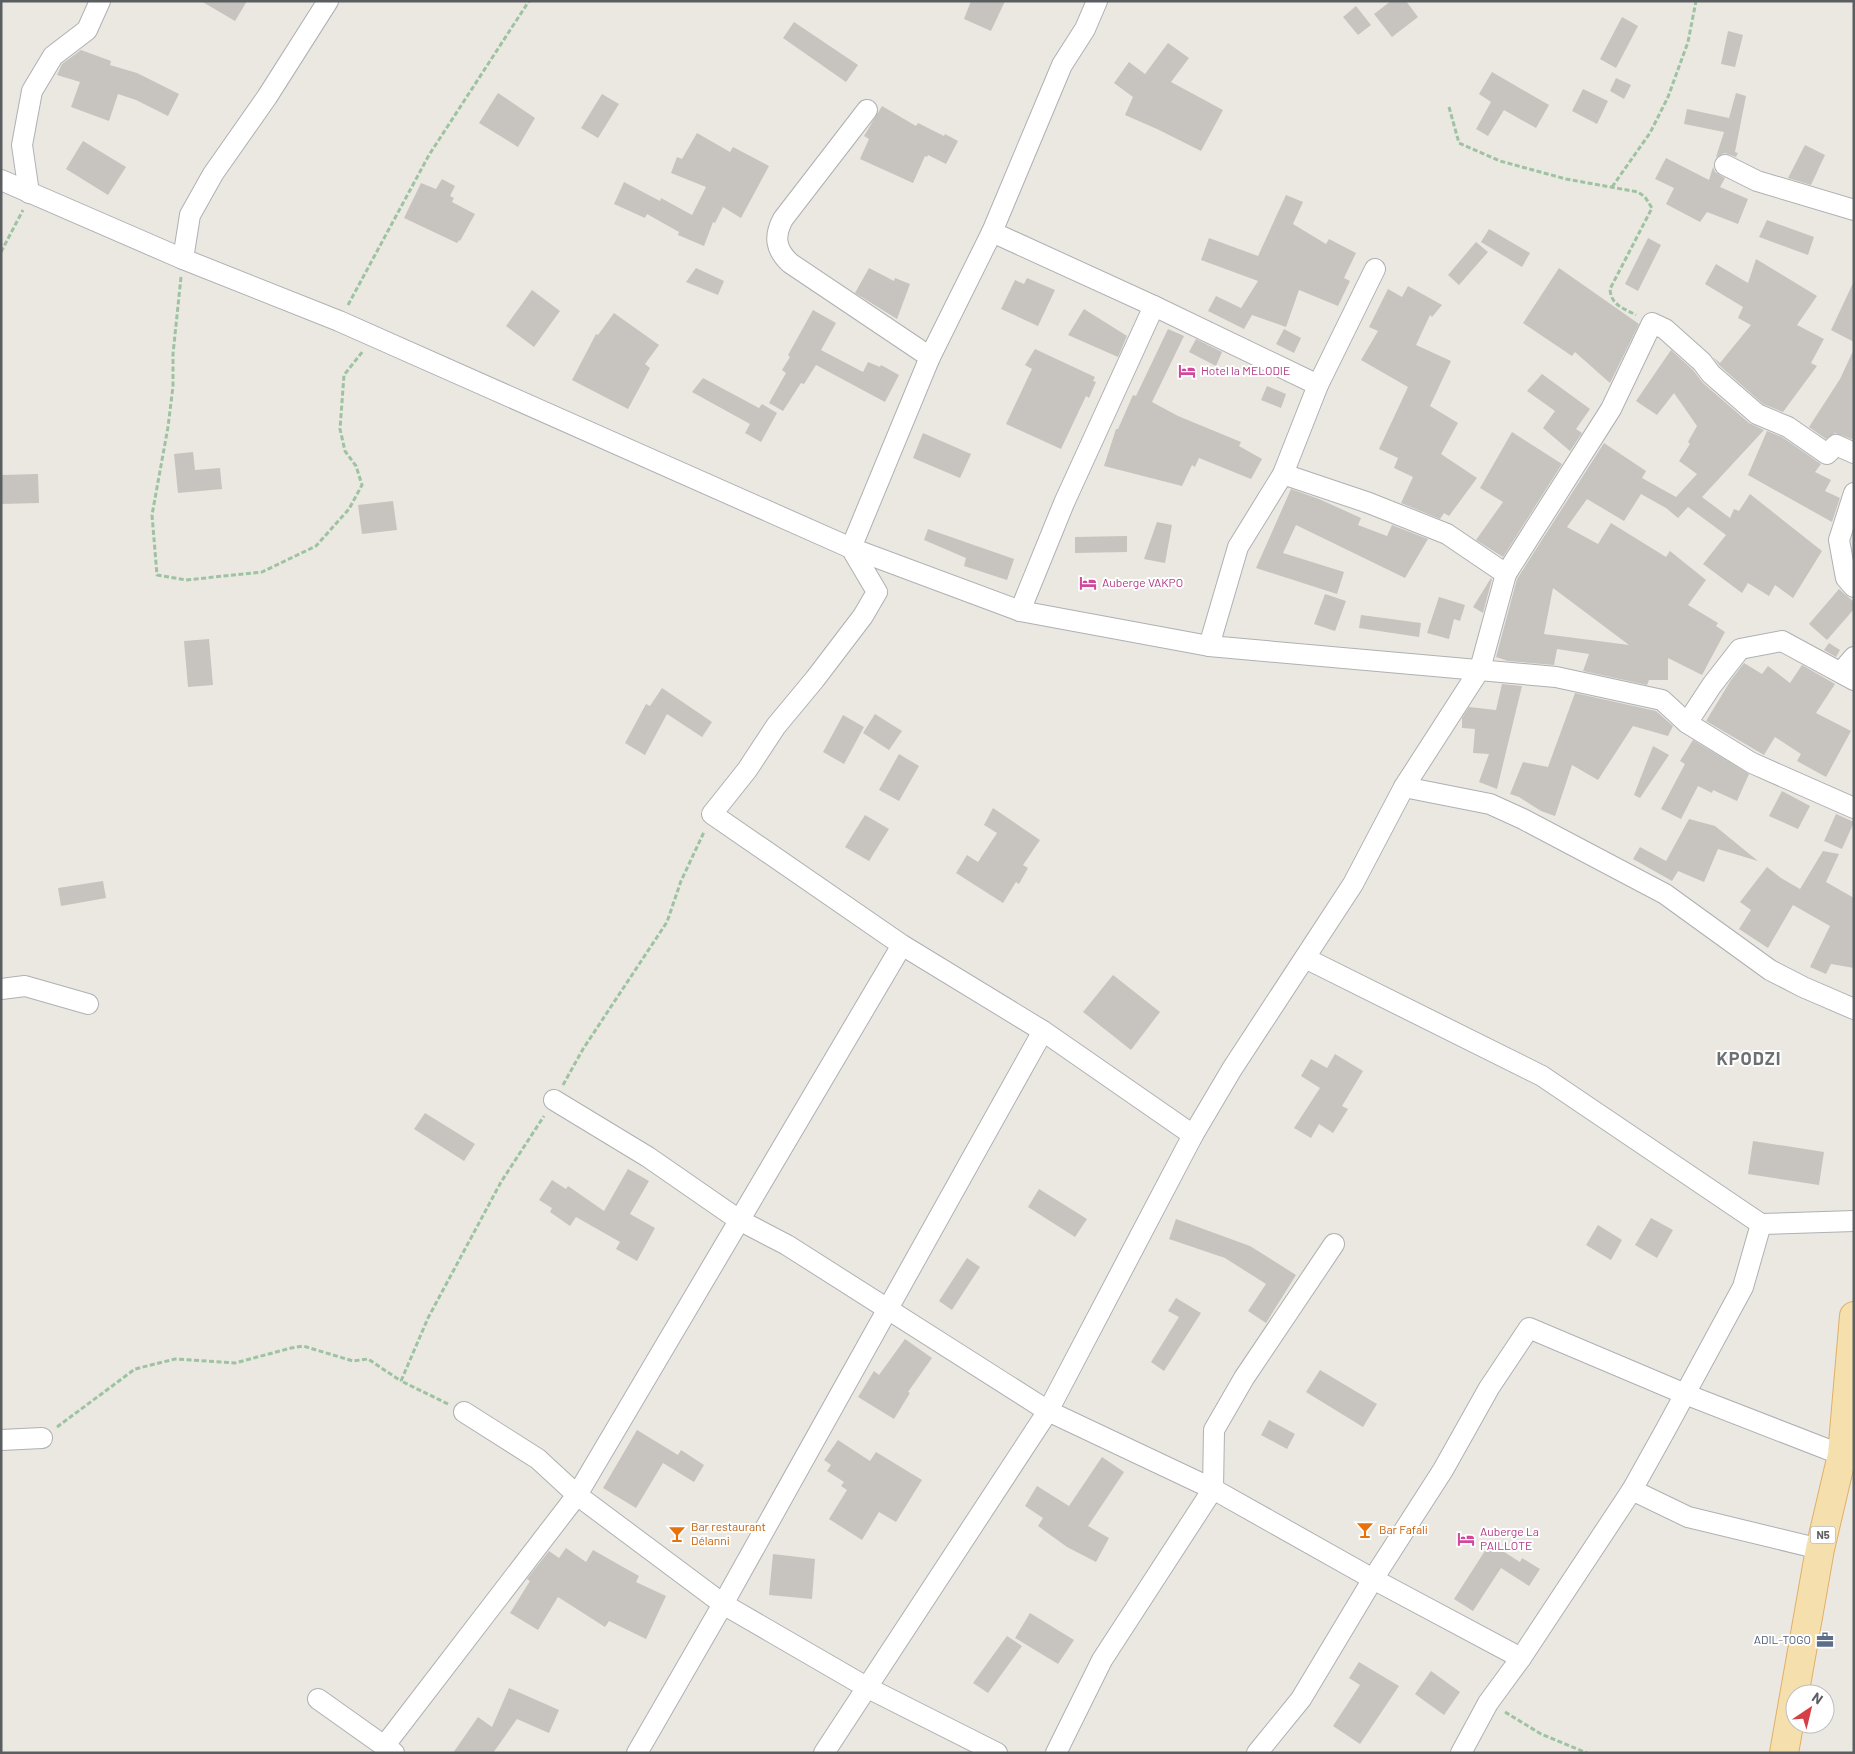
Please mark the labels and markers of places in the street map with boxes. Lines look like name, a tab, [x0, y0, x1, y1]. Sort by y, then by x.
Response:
hotel icon: Hotel la MELODIE	[1177, 361, 1197, 381]
place label: Hotel la MELODIE	[1201, 363, 1290, 377]
hotel icon: Auberge VAKPO	[1078, 573, 1098, 593]
place label: Auberge VAKPO	[1102, 575, 1183, 589]
place label: Bar restaurant Délanni	[691, 1519, 766, 1547]
bar icon: Bar Fafali	[1355, 1520, 1375, 1540]
place label: Bar Fafali	[1379, 1522, 1428, 1536]
bar icon: Bar restaurant Délanni	[667, 1524, 687, 1544]
place label: Auberge La PAILLOTE	[1480, 1524, 1539, 1552]
hotel icon: Auberge La PAILLOTE	[1456, 1529, 1476, 1549]
office icon: ADIL-TOGO	[1815, 1630, 1835, 1650]
place label: ADIL-TOGO	[1754, 1632, 1811, 1646]

